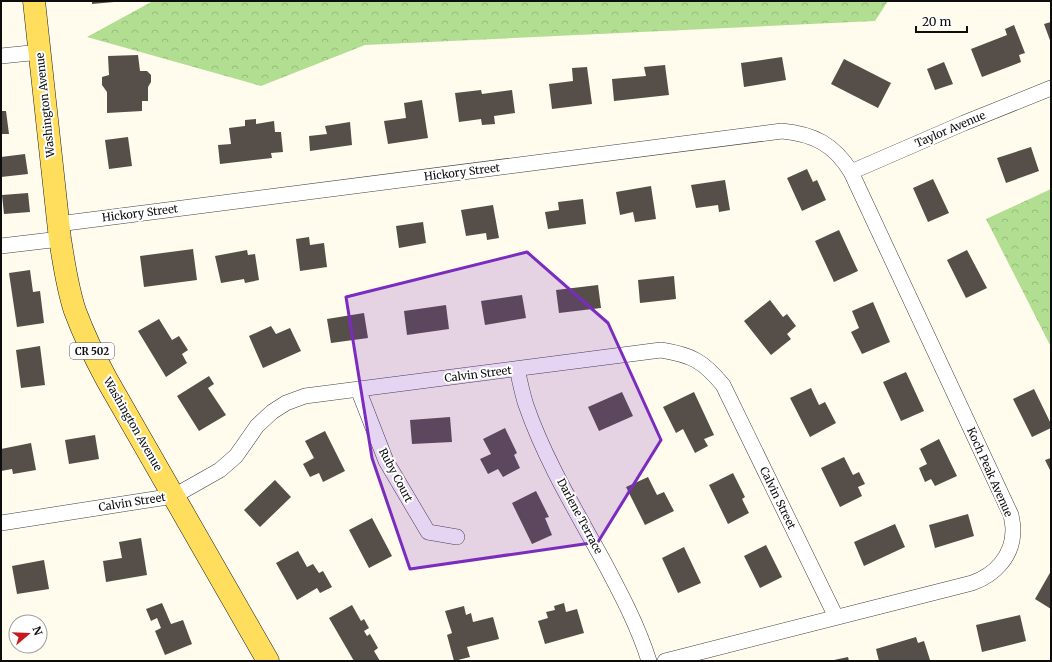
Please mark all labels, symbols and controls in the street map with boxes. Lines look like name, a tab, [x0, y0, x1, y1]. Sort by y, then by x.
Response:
scale bar	[916, 8, 967, 34]
text: 20 m	[922, 14, 951, 29]
street label: Washington Avenue	[33, 52, 58, 159]
street label: Taylor Avenue	[913, 108, 988, 150]
street label: Hickory Street	[423, 160, 501, 184]
street label: Hickory Street	[101, 201, 179, 225]
road number: CR 502	[70, 343, 114, 359]
street label: Calvin Street	[444, 363, 513, 385]
street label: Washington Avenue	[100, 374, 166, 473]
street label: Koch Peak Avenue	[964, 425, 1016, 519]
street label: Ruby Court	[376, 446, 416, 505]
street label: Calvin Street	[757, 465, 799, 532]
street label: Darlene Terrace	[554, 476, 606, 556]
street label: Calvin Street	[97, 490, 167, 514]
north arrow	[8, 614, 48, 654]
text: N	[29, 624, 46, 637]

